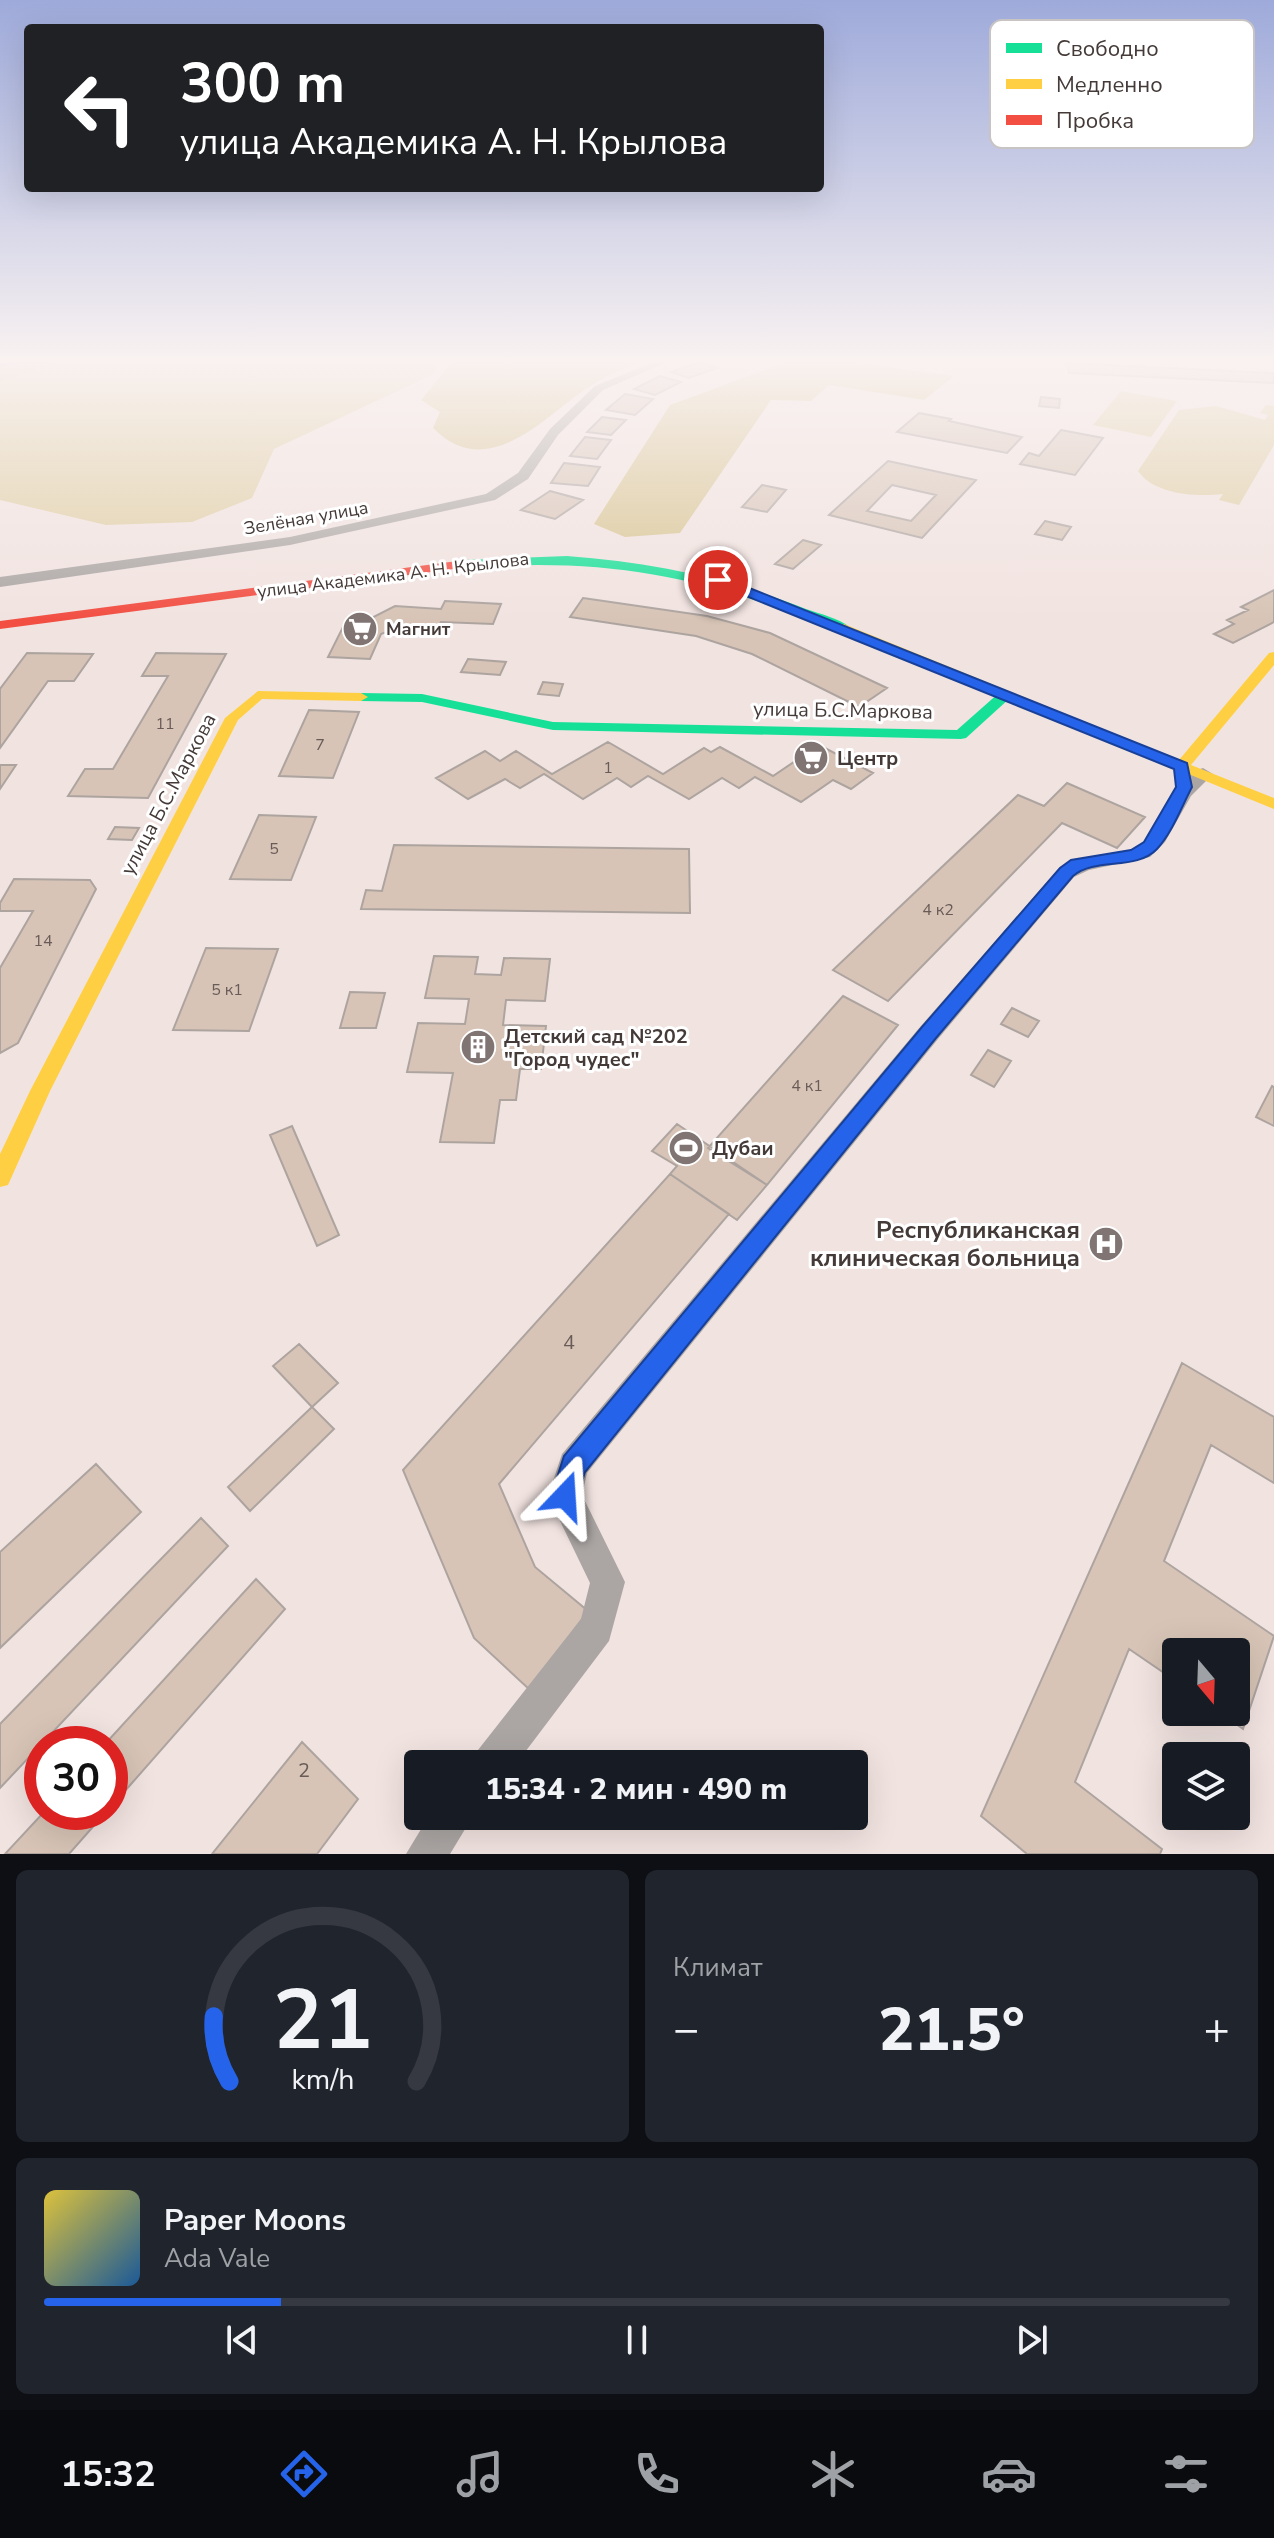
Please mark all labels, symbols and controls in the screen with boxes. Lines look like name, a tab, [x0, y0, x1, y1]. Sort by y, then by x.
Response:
legend	[990, 20, 1254, 148]
text: Свободно	[1056, 34, 1159, 64]
text: 300 m	[180, 45, 345, 122]
icon: left	[48, 56, 152, 160]
text: Медленно	[1056, 70, 1163, 100]
text: Пробка	[1056, 106, 1134, 136]
text: улица Академика А. Н. Крылова	[180, 118, 728, 167]
street label: Зелёная улица	[242, 495, 370, 541]
street label: улица Академика А. Н. Крылова	[256, 546, 530, 604]
pin	[684, 546, 752, 614]
icon: arrive	[696, 558, 740, 602]
supermarket icon: Магнит	[341, 610, 379, 648]
place label: Магнит	[386, 617, 451, 641]
street label: улица Б.С.Маркова	[753, 695, 933, 726]
street label: улица Б.С.Маркова	[114, 709, 223, 880]
house number: 11	[155, 713, 175, 735]
house number: 7	[315, 734, 325, 756]
supermarket icon: Центр	[792, 739, 830, 777]
place label: Центр	[837, 745, 898, 772]
house number: 1	[603, 757, 613, 779]
house number: 5	[269, 838, 279, 860]
house number: 4 к2	[922, 899, 954, 921]
house number: 14	[33, 930, 53, 952]
house number: 5 к1	[211, 979, 243, 1001]
place label: Детский сад №202 "Город чудес"	[504, 1023, 688, 1073]
building icon: Детский сад №202 "Город чудес"	[459, 1028, 497, 1066]
house number: 4 к1	[791, 1075, 823, 1097]
sports icon: Дубаи	[667, 1129, 705, 1167]
place label: Дубаи	[712, 1135, 773, 1162]
place label: Республиканская клиническая больница	[810, 1214, 1080, 1274]
hospital icon: Республиканская клиническая больница	[1087, 1225, 1125, 1263]
house number: 4	[563, 1329, 575, 1356]
position arrow	[523, 1454, 607, 1538]
north arrow	[1162, 1638, 1250, 1726]
map controls	[1162, 1638, 1250, 1830]
speed limit sign: 30	[24, 1726, 128, 1830]
button: layers	[1162, 1742, 1250, 1830]
house number: 2	[298, 1757, 310, 1784]
text: 15:34 · 2 мин · 490 m	[485, 1769, 787, 1810]
text: Климат	[673, 1950, 762, 1985]
text: 21	[273, 1964, 372, 2077]
text: 21.5°	[878, 1989, 1025, 2071]
text: −	[673, 2000, 699, 2060]
text: +	[1204, 2000, 1230, 2060]
text: km/h	[291, 2060, 354, 2099]
text: Paper Moons	[164, 2200, 346, 2241]
text: Ada Vale	[164, 2241, 270, 2276]
icon: previous	[220, 2318, 264, 2362]
icon: pause	[615, 2318, 659, 2362]
icon: next	[1010, 2318, 1054, 2362]
icon: directions	[276, 2446, 332, 2502]
icon: music	[452, 2446, 508, 2502]
icon: phone	[629, 2446, 685, 2502]
icon: climate	[805, 2446, 861, 2502]
icon: car	[981, 2446, 1037, 2502]
icon: filters	[1158, 2446, 1214, 2502]
text: 15:32	[60, 2450, 156, 2499]

